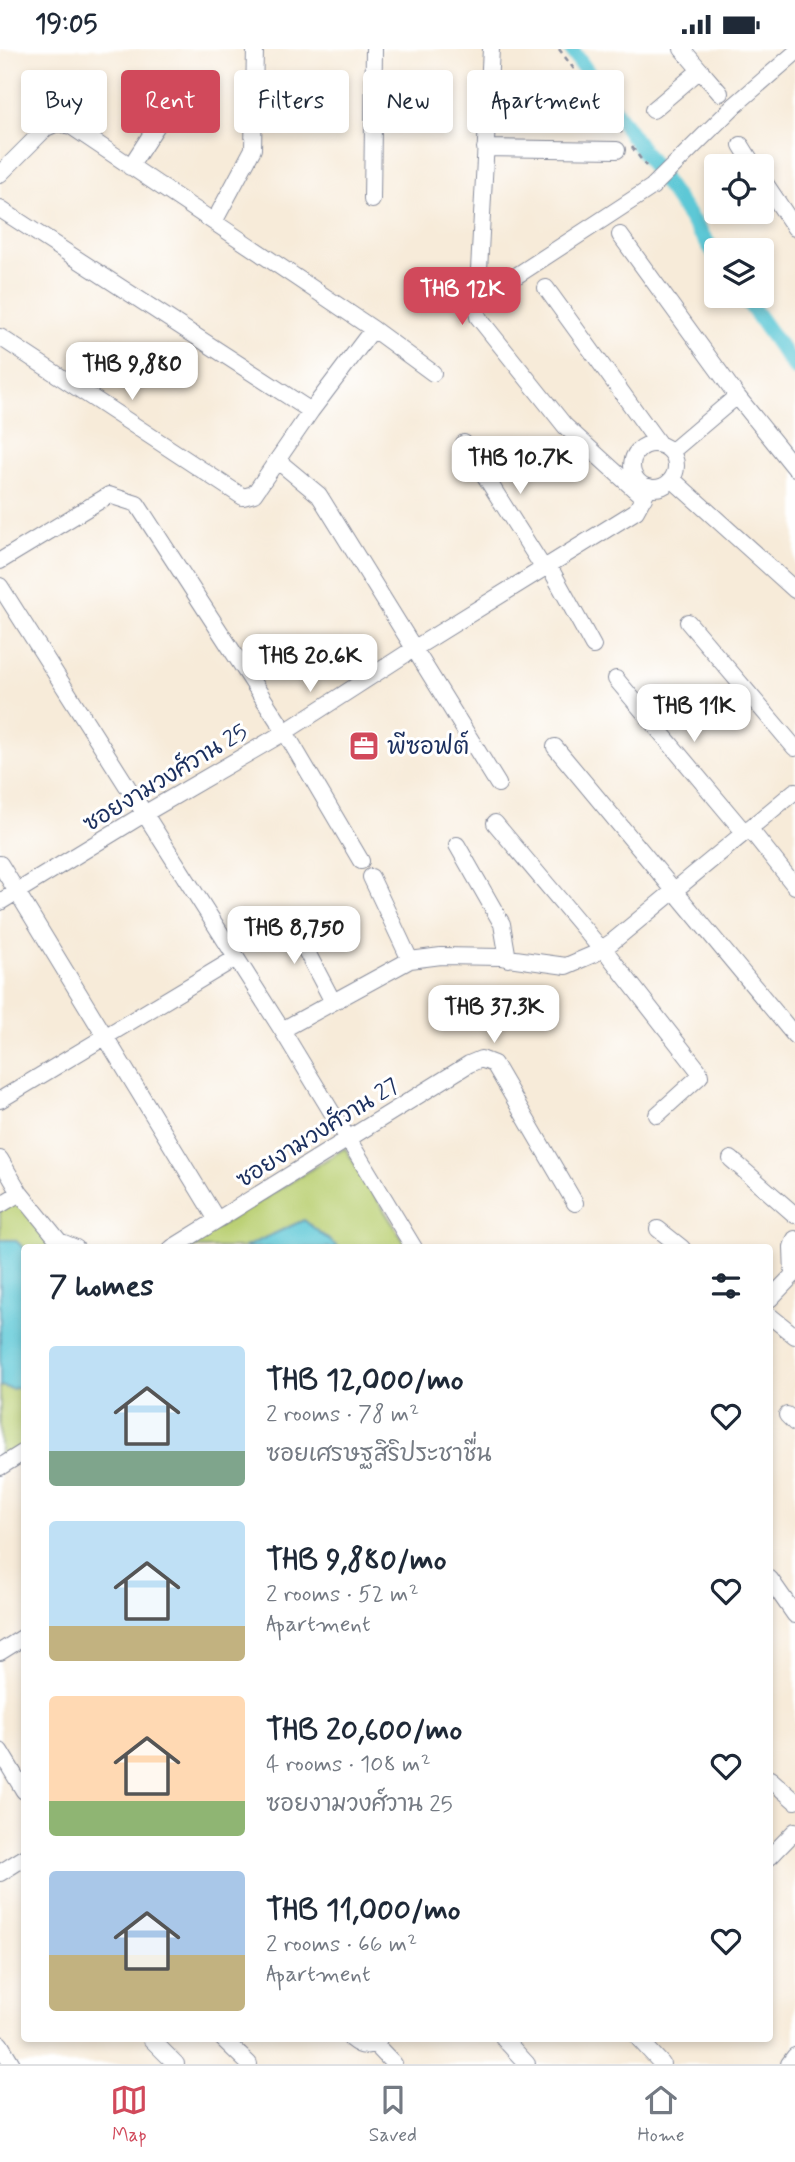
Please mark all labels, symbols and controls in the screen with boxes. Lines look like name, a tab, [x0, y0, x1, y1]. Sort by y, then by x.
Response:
text: 19:05	[35, 8, 97, 42]
chip: Buy	[21, 70, 107, 133]
chip: Rent	[121, 70, 220, 133]
chip: Filters	[234, 70, 349, 133]
chip: New	[363, 70, 453, 133]
chip: Apartment	[467, 70, 624, 133]
map controls	[704, 154, 774, 308]
button: locate	[704, 154, 774, 224]
button: layers	[704, 238, 774, 308]
pin: THB 12K	[397, 267, 527, 327]
text: THB 12K	[420, 275, 504, 305]
pin: THB 9,880	[52, 343, 212, 402]
text: THB 9,880	[82, 350, 182, 380]
pin: THB 10.7K	[440, 437, 600, 496]
text: THB 10.7K	[468, 444, 572, 474]
pin: THB 20.6K	[230, 635, 390, 694]
text: THB 20.6K	[258, 642, 362, 672]
pin: THB 11K	[629, 685, 759, 744]
text: THB 11K	[653, 692, 735, 722]
street label: ซอยงามวงศ์วาน 25	[77, 715, 254, 840]
office icon: พีซอฟต์	[347, 729, 381, 763]
place label: พีซอฟต์	[387, 730, 469, 763]
pin: THB 8,750	[214, 907, 374, 966]
text: THB 8,750	[243, 914, 345, 944]
pin: THB 37.3K	[414, 985, 574, 1045]
text: THB 37.3K	[444, 993, 544, 1023]
street label: ซอยงามวงศ์วาน 27	[230, 1069, 405, 1196]
text: 7 homes	[49, 1267, 154, 1306]
icon: filters	[707, 1267, 745, 1305]
text: THB 12,000/mo	[266, 1361, 464, 1400]
icon: home	[105, 1374, 189, 1458]
icon: heart	[707, 1397, 745, 1435]
text: 2 rooms · 78 m²	[266, 1400, 419, 1430]
text: ซอยเศรษฐสิริประชาชื่น	[266, 1440, 492, 1470]
text: THB 9,880/mo	[266, 1541, 447, 1580]
icon: home	[105, 1549, 189, 1633]
icon: heart	[707, 1572, 745, 1610]
text: 2 rooms · 52 m²	[266, 1580, 419, 1610]
text: Apartment	[266, 1610, 371, 1640]
text: THB 20,600/mo	[266, 1711, 462, 1750]
icon: home	[105, 1724, 189, 1808]
icon: heart	[707, 1747, 745, 1785]
text: 4 rooms · 108 m²	[266, 1750, 431, 1780]
text: ซอยงามวงศ์วาน 25	[266, 1790, 453, 1820]
text: THB 11,000/mo	[266, 1891, 461, 1930]
icon: home	[105, 1899, 189, 1983]
icon: heart	[707, 1922, 745, 1960]
text: 2 rooms · 66 m²	[266, 1930, 417, 1960]
text: Apartment	[266, 1960, 371, 1990]
tab: Map	[110, 2081, 148, 2148]
tab: Saved	[369, 2081, 417, 2148]
tab: Home	[637, 2081, 685, 2148]

